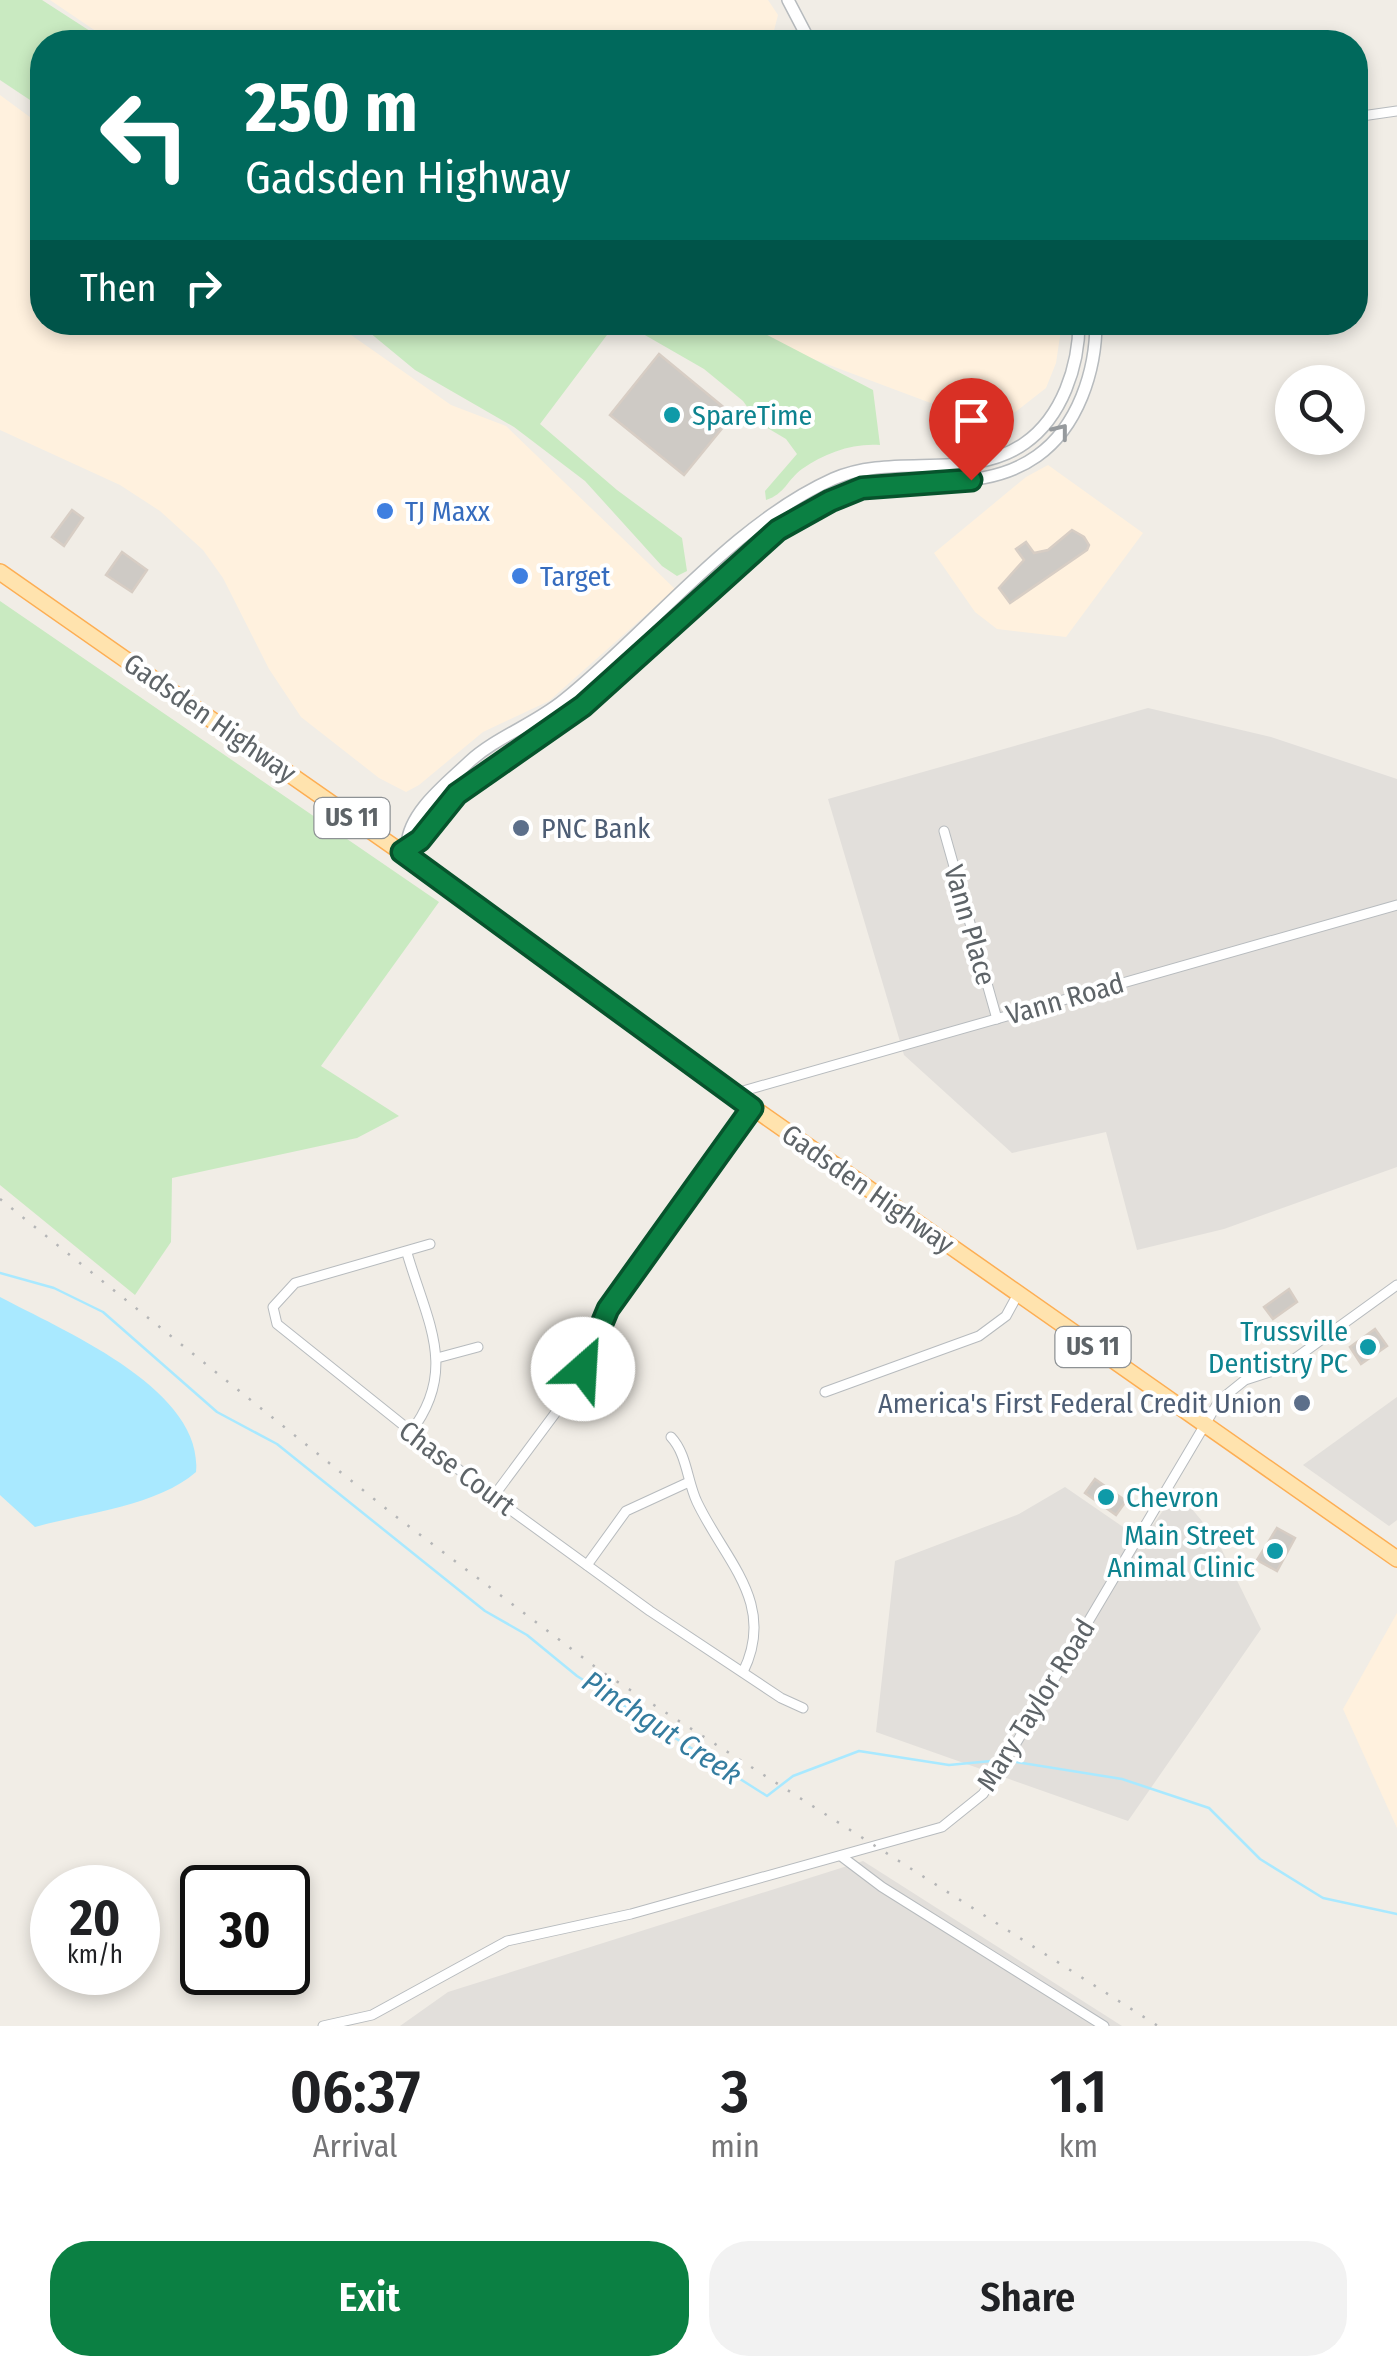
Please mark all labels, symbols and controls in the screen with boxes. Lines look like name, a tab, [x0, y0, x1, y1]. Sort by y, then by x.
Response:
text: 250 m	[245, 66, 418, 150]
icon: left	[80, 70, 210, 200]
text: Gadsden Highway	[245, 151, 571, 205]
icon: right	[176, 260, 231, 315]
text: Then	[80, 265, 156, 311]
map controls	[1275, 365, 1365, 455]
button: search	[1275, 365, 1365, 455]
pin	[929, 378, 1014, 481]
icon: arrive	[944, 393, 999, 448]
place label: SpareTime	[692, 399, 812, 432]
marker: SpareTime	[661, 404, 683, 426]
one-way arrow	[1049, 424, 1067, 442]
place label: TJ Maxx	[405, 495, 491, 528]
marker: TJ Maxx	[374, 500, 396, 522]
place label: Target	[540, 560, 611, 593]
marker: Target	[509, 565, 531, 587]
street label: Gadsden Highway	[118, 646, 303, 790]
road number: US 11	[314, 798, 390, 838]
place label: PNC Bank	[541, 812, 651, 845]
marker: PNC Bank	[510, 817, 532, 839]
street label: Vann Place	[937, 861, 1003, 989]
street label: Vann Road	[1002, 966, 1128, 1032]
street label: Gadsden Highway	[776, 1117, 961, 1261]
place label: Trussville Dentistry PC	[1208, 1315, 1348, 1380]
position arrow	[531, 1317, 635, 1421]
road number: US 11	[1056, 1327, 1130, 1367]
marker: Trussville Dentistry PC	[1357, 1336, 1379, 1358]
place label: America's First Federal Credit Union	[878, 1387, 1282, 1420]
marker: America's First Federal Credit Union	[1291, 1392, 1313, 1414]
street label: Chase Court	[393, 1414, 522, 1523]
place label: Chevron	[1126, 1481, 1219, 1514]
marker: Chevron	[1095, 1486, 1117, 1508]
place label: Main Street Animal Clinic	[1107, 1519, 1256, 1584]
marker: Main Street Animal Clinic	[1264, 1540, 1286, 1562]
street label: Mary Taylor Road	[970, 1613, 1102, 1797]
water label: Pinchgut Creek	[576, 1663, 748, 1793]
speed limit sign: 30	[180, 1865, 310, 1995]
text: 20	[70, 1888, 120, 1948]
text: km/h	[67, 1940, 123, 1970]
text: 06:37	[290, 2056, 421, 2128]
text: 3	[721, 2056, 749, 2128]
text: 1.1	[1050, 2056, 1107, 2128]
text: Arrival	[313, 2127, 398, 2165]
text: min	[710, 2127, 760, 2165]
text: km	[1059, 2127, 1098, 2165]
button: Exit	[50, 2241, 689, 2356]
button: Share	[709, 2241, 1347, 2356]

